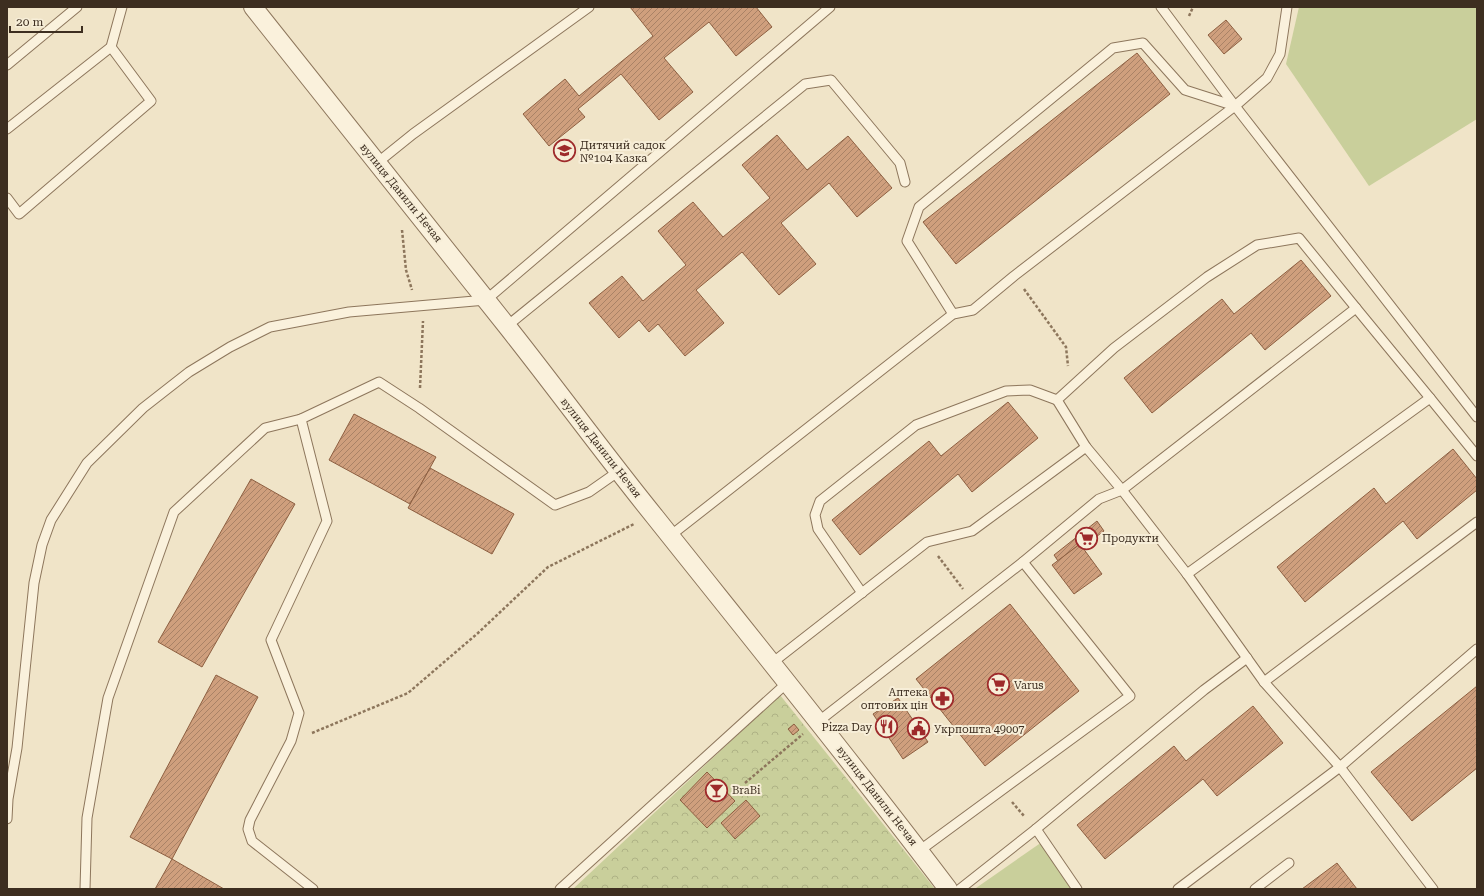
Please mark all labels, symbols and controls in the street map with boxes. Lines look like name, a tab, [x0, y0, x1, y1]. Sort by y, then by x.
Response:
scale bar	[10, 8, 82, 34]
text: 20 m	[16, 15, 43, 29]
school or university icon: Дитячий садок №104 Казка	[552, 138, 578, 164]
place label: Дитячий садок №104 Казка	[580, 139, 666, 165]
street label: вулиця Данили Нечая	[357, 141, 445, 245]
street label: вулиця Данили Нечая	[558, 395, 644, 501]
supermarket icon: Продукти	[1073, 525, 1099, 551]
place label: Продукти	[1102, 532, 1159, 545]
supermarket icon: Varus	[985, 672, 1011, 698]
place label: Varus	[1014, 679, 1044, 692]
pharmacy icon: Аптека оптових цін	[930, 685, 956, 711]
place label: Аптека оптових цін	[861, 686, 928, 712]
restaurant icon: Pizza Day	[874, 714, 900, 740]
public building icon: Укрпошта 49007	[905, 716, 931, 742]
place label: Pizza Day	[822, 721, 872, 734]
place label: Укрпошта 49007	[934, 723, 1024, 736]
street label: вулиця Данили Нечая	[834, 743, 920, 849]
bar icon: BraBi	[703, 777, 729, 803]
place label: BraBi	[732, 784, 761, 797]

